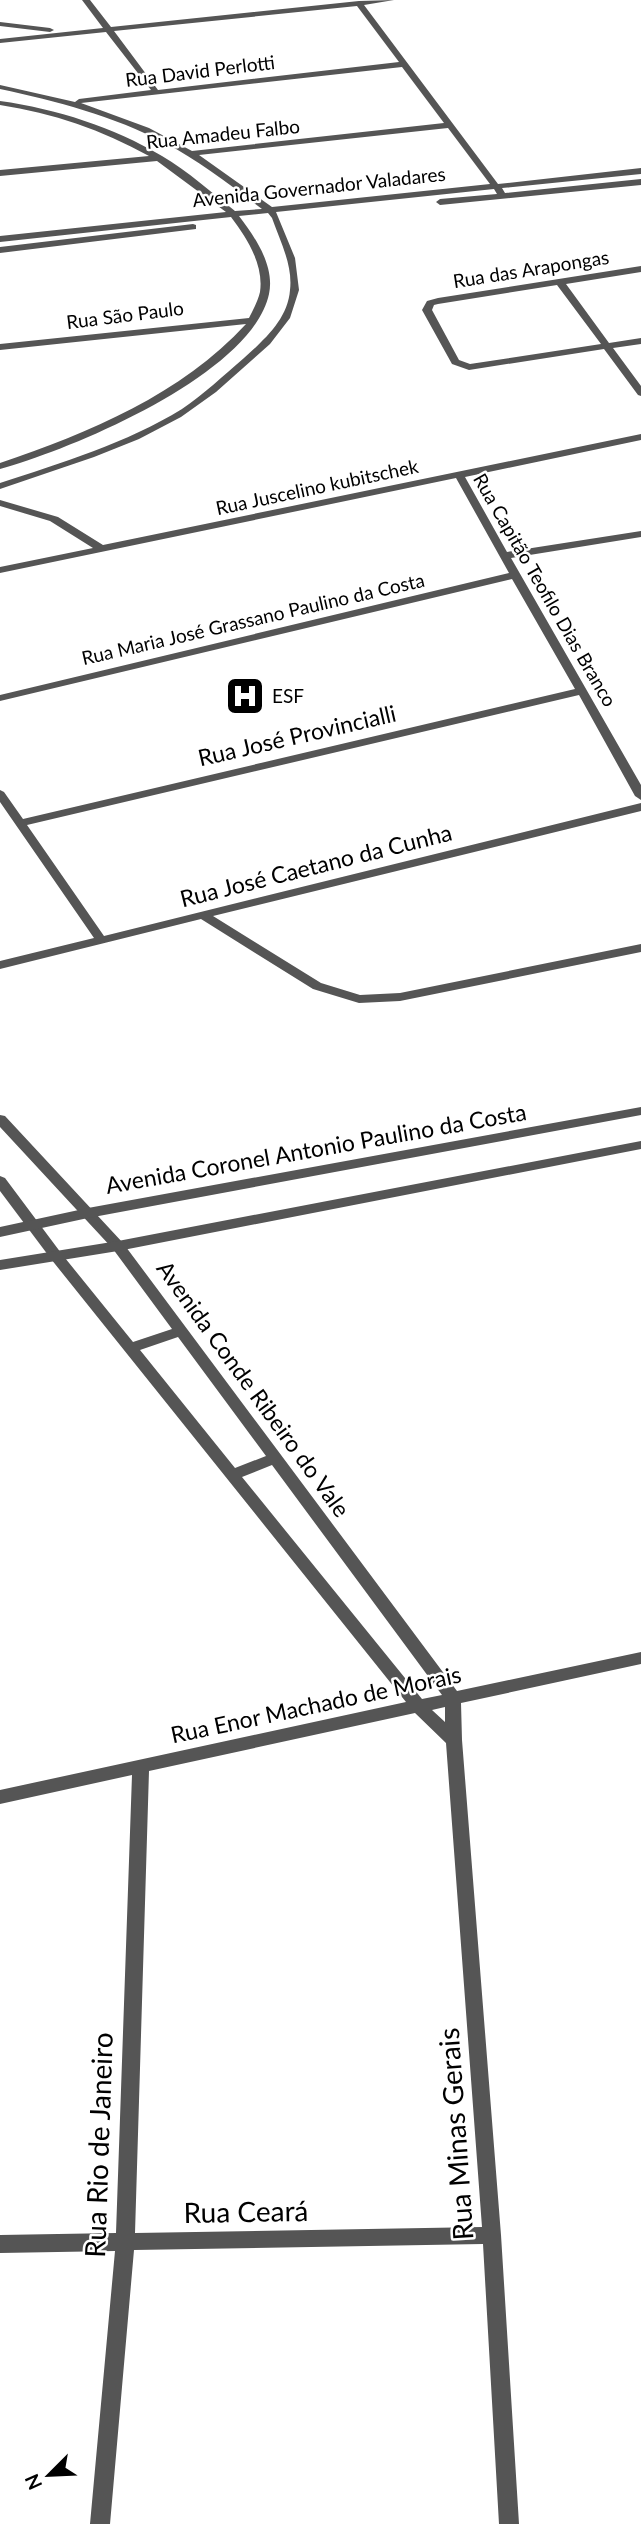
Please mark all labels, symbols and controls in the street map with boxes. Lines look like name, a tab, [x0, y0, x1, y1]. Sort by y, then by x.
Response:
street label: Rua David Perlotti	[124, 50, 276, 91]
street label: Rua Amadeu Falbo	[145, 114, 301, 153]
street label: Avenida Governador Valadares	[191, 162, 447, 211]
street label: Rua das Arapongas	[451, 245, 611, 292]
street label: Rua São Paulo	[65, 296, 185, 333]
street label: Rua Juscelino kubitschek	[214, 454, 421, 519]
street label: Rua Capitão Teofilo Dias Branco	[469, 469, 622, 710]
street label: Rua Maria José Grassano Paulino da Costa	[79, 568, 427, 669]
hospital icon: ESF	[224, 675, 266, 717]
place label: ESF	[272, 684, 304, 707]
street label: Rua José Provincialli	[195, 699, 399, 771]
street label: Rua José Caetano da Cunha	[177, 818, 455, 912]
street label: Avenida Coronel Antonio Paulino da Costa	[103, 1097, 528, 1199]
street label: Avenida Conde Ribeiro do Vale	[151, 1255, 356, 1522]
street label: Rua Enor Machado de Morais	[168, 1660, 464, 1749]
street label: Rua Minas Gerais	[431, 2027, 479, 2241]
street label: Rua Rio de Janeiro	[77, 2032, 119, 2258]
street label: Rua Ceará	[183, 2193, 309, 2229]
north arrow	[14, 2440, 84, 2510]
text: N	[20, 2471, 46, 2493]

